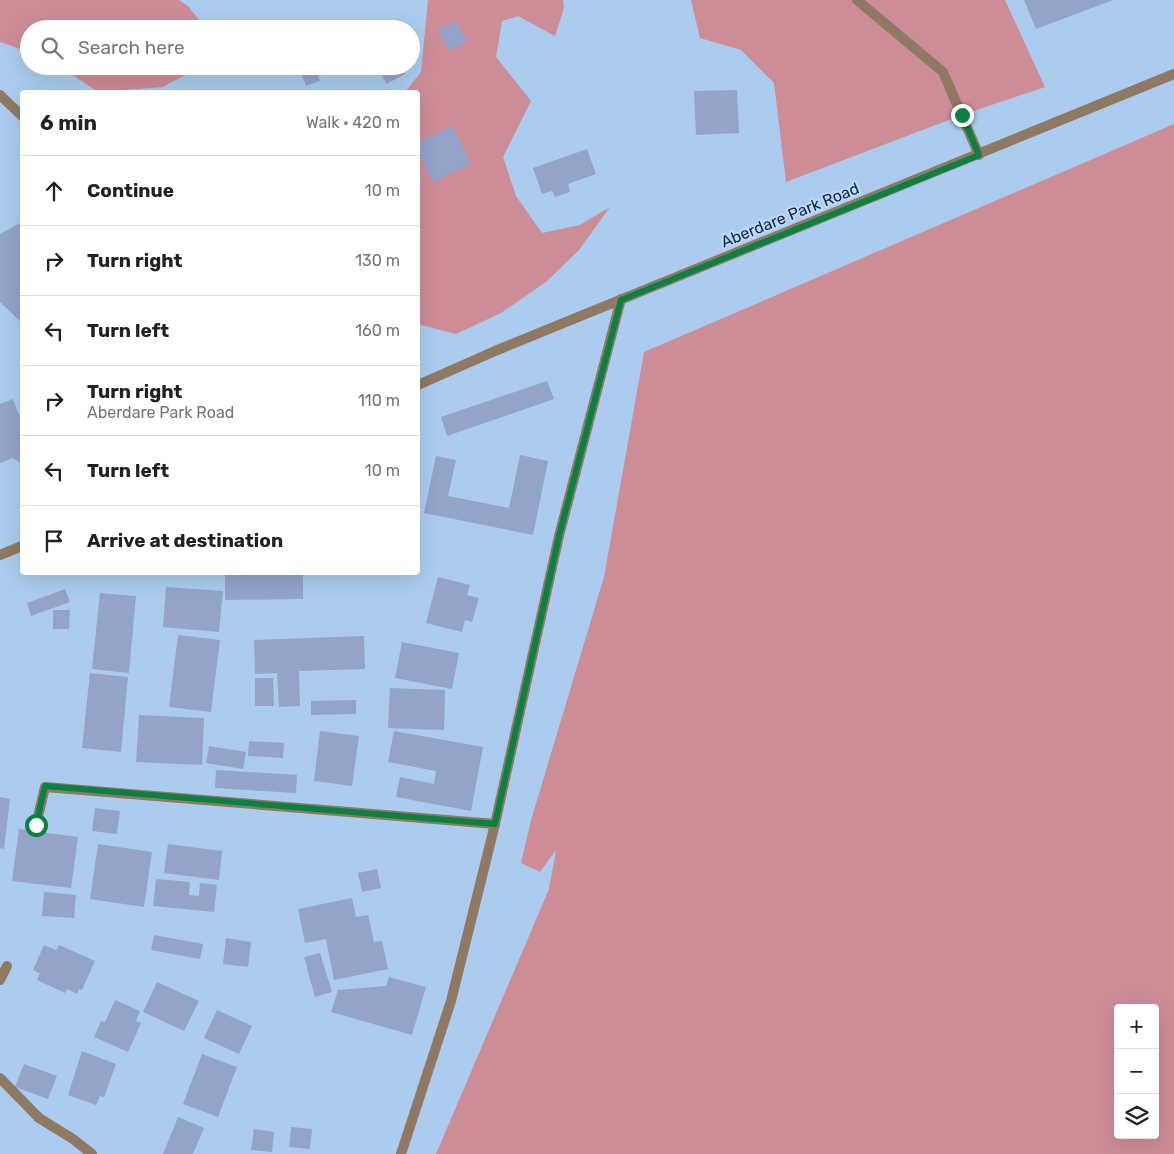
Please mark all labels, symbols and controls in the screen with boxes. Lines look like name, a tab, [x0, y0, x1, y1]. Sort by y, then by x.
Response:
search box	[20, 20, 420, 75]
icon: search	[38, 34, 66, 62]
text: Search here	[78, 36, 185, 59]
route end	[951, 104, 974, 127]
text: 6 min	[40, 110, 97, 135]
text: Walk · 420 m	[306, 113, 400, 132]
icon: ahead	[40, 177, 68, 205]
text: Continue	[87, 179, 174, 202]
street label: Aberdare Park Road	[718, 179, 862, 251]
text: 10 m	[365, 181, 400, 200]
icon: right	[40, 247, 68, 275]
text: Turn right	[87, 249, 182, 272]
text: 130 m	[355, 251, 400, 270]
icon: left	[40, 317, 68, 345]
text: Turn left	[87, 319, 169, 342]
text: 160 m	[355, 321, 400, 340]
text: Turn right	[87, 380, 182, 403]
icon: right	[40, 387, 68, 415]
text: 110 m	[358, 391, 400, 410]
text: Aberdare Park Road	[87, 403, 234, 422]
icon: left	[40, 457, 68, 485]
text: Turn left	[87, 459, 169, 482]
text: 10 m	[365, 461, 400, 480]
icon: arrive	[40, 527, 68, 555]
text: Arrive at destination	[87, 529, 283, 552]
route start	[25, 814, 48, 837]
map controls	[1114, 1004, 1159, 1139]
button: +	[1114, 1004, 1159, 1049]
button: −	[1114, 1049, 1159, 1094]
button: layers	[1114, 1094, 1159, 1139]

